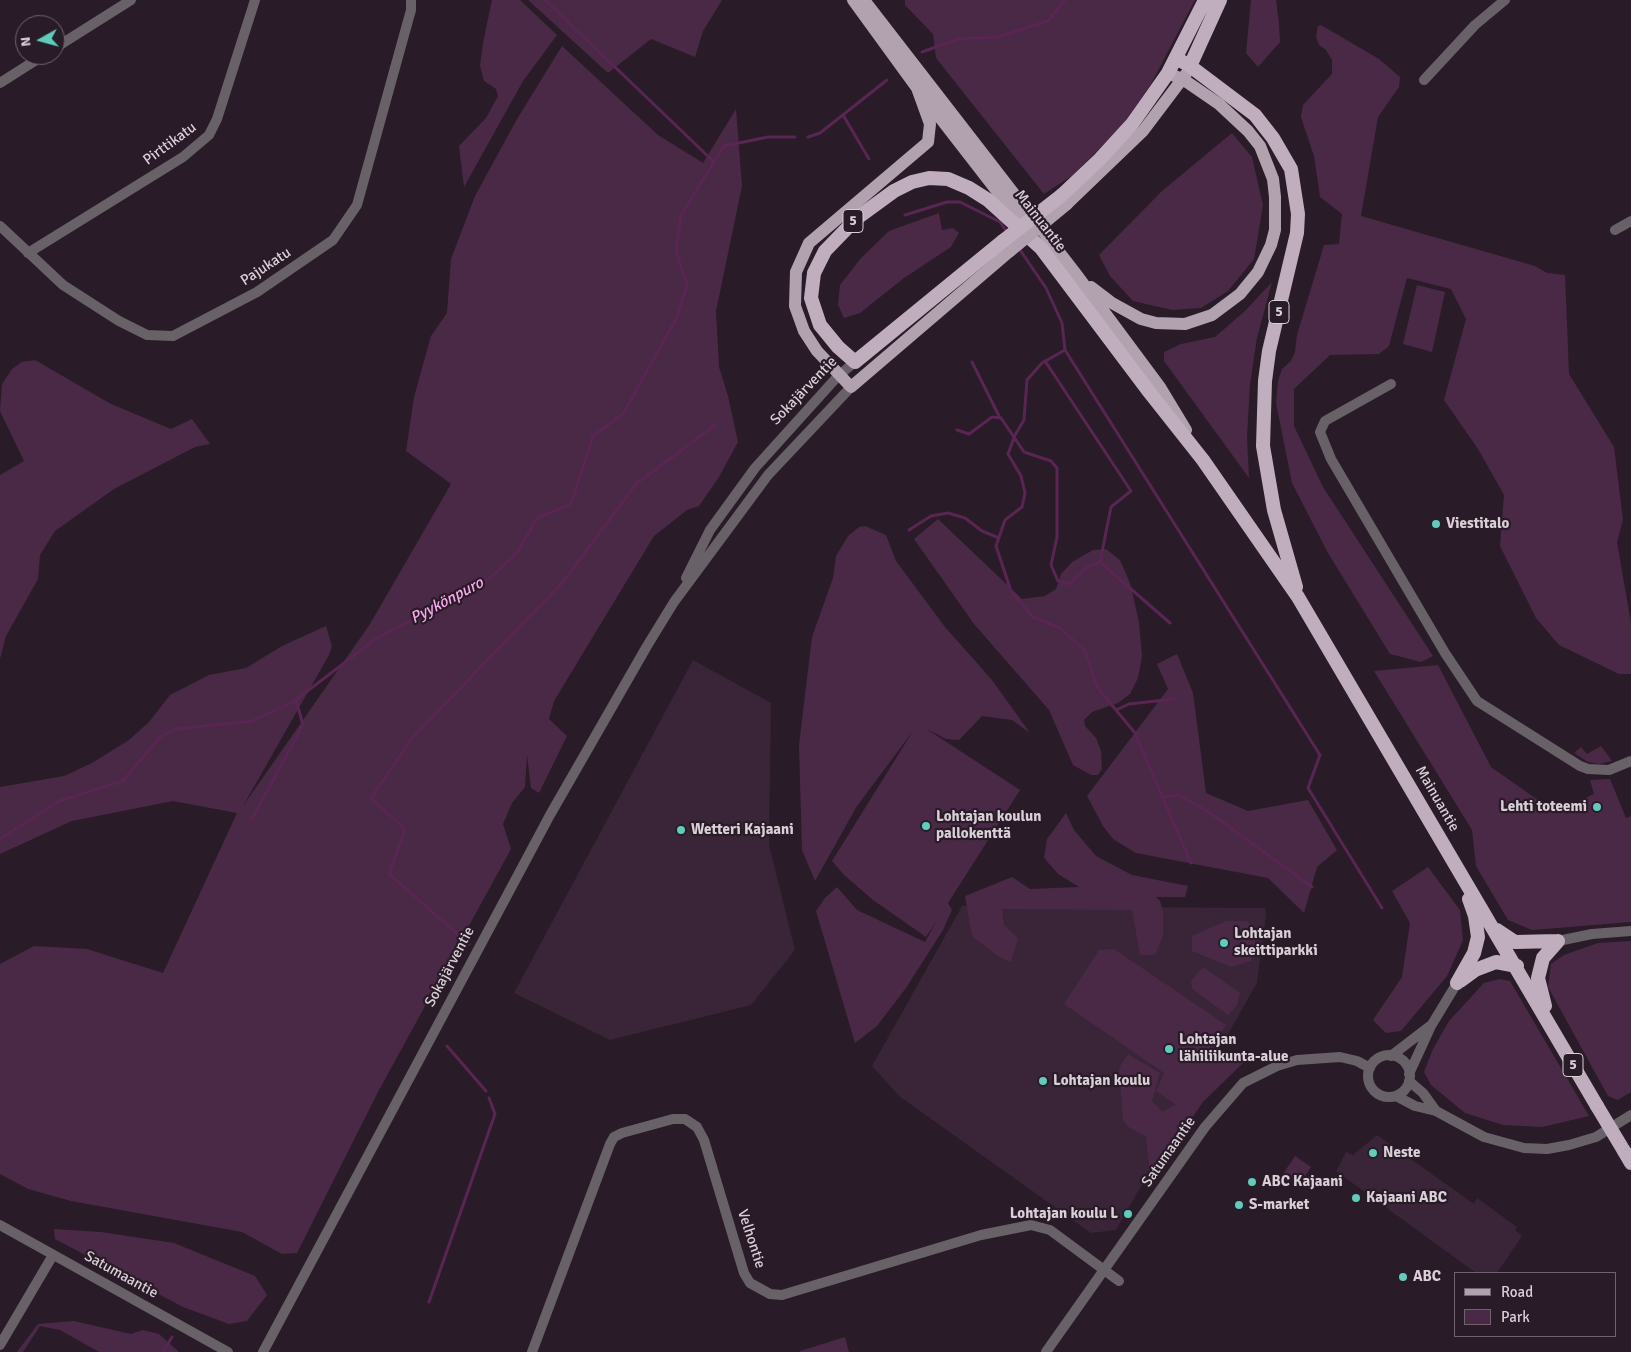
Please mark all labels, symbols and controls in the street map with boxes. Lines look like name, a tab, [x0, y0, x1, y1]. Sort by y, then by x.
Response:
north arrow	[15, 15, 65, 65]
text: N	[17, 36, 35, 48]
street label: Pirttikatu	[140, 119, 200, 169]
street label: Mainuantie	[1010, 187, 1070, 255]
road number: 5	[843, 210, 863, 232]
street label: Pajukatu	[237, 244, 295, 290]
road number: 5	[1269, 300, 1289, 324]
street label: Sokajärventie	[767, 353, 841, 429]
place label: Viestitalo	[1446, 515, 1509, 533]
marker: Viestitalo	[1430, 518, 1442, 530]
water label: Pyykönpuro	[407, 574, 487, 628]
street label: Mainuantie	[1411, 763, 1463, 835]
place label: Lehti toteemi	[1500, 798, 1587, 816]
marker: Lehti toteemi	[1591, 801, 1603, 813]
place label: Lohtajan koulun pallokenttä	[936, 808, 1041, 843]
marker: Lohtajan koulun pallokenttä	[920, 820, 932, 832]
place label: Wetteri Kajaani	[691, 821, 794, 839]
marker: Wetteri Kajaani	[675, 824, 687, 836]
street label: Sokajärventie	[421, 924, 479, 1010]
place label: Lohtajan skeittiparkki	[1234, 925, 1318, 960]
marker: Lohtajan skeittiparkki	[1218, 937, 1230, 949]
place label: Lohtajan lähiliikunta-alue	[1179, 1031, 1288, 1066]
marker: Lohtajan lähiliikunta-alue	[1163, 1043, 1175, 1055]
road number: 5	[1563, 1054, 1583, 1076]
place label: Lohtajan koulu	[1053, 1072, 1150, 1090]
marker: Lohtajan koulu	[1037, 1075, 1049, 1087]
street label: Satumaantie	[1138, 1113, 1200, 1191]
place label: Neste	[1383, 1144, 1420, 1162]
marker: Neste	[1367, 1147, 1379, 1159]
place label: ABC Kajaani	[1262, 1173, 1343, 1191]
marker: ABC Kajaani	[1246, 1176, 1258, 1188]
place label: Kajaani ABC	[1366, 1189, 1447, 1207]
marker: Kajaani ABC	[1350, 1192, 1362, 1204]
place label: S-market	[1249, 1196, 1309, 1214]
marker: S-market	[1233, 1199, 1245, 1211]
place label: Lohtajan koulu L	[1010, 1205, 1118, 1223]
street label: Velhontie	[733, 1207, 769, 1271]
marker: Lohtajan koulu L	[1122, 1208, 1134, 1220]
street label: Satumaantie	[81, 1247, 161, 1303]
place label: ABC	[1413, 1268, 1441, 1286]
marker: ABC	[1397, 1271, 1409, 1283]
legend	[1454, 1272, 1616, 1337]
text: Road	[1501, 1283, 1533, 1301]
text: Park	[1501, 1308, 1530, 1326]

